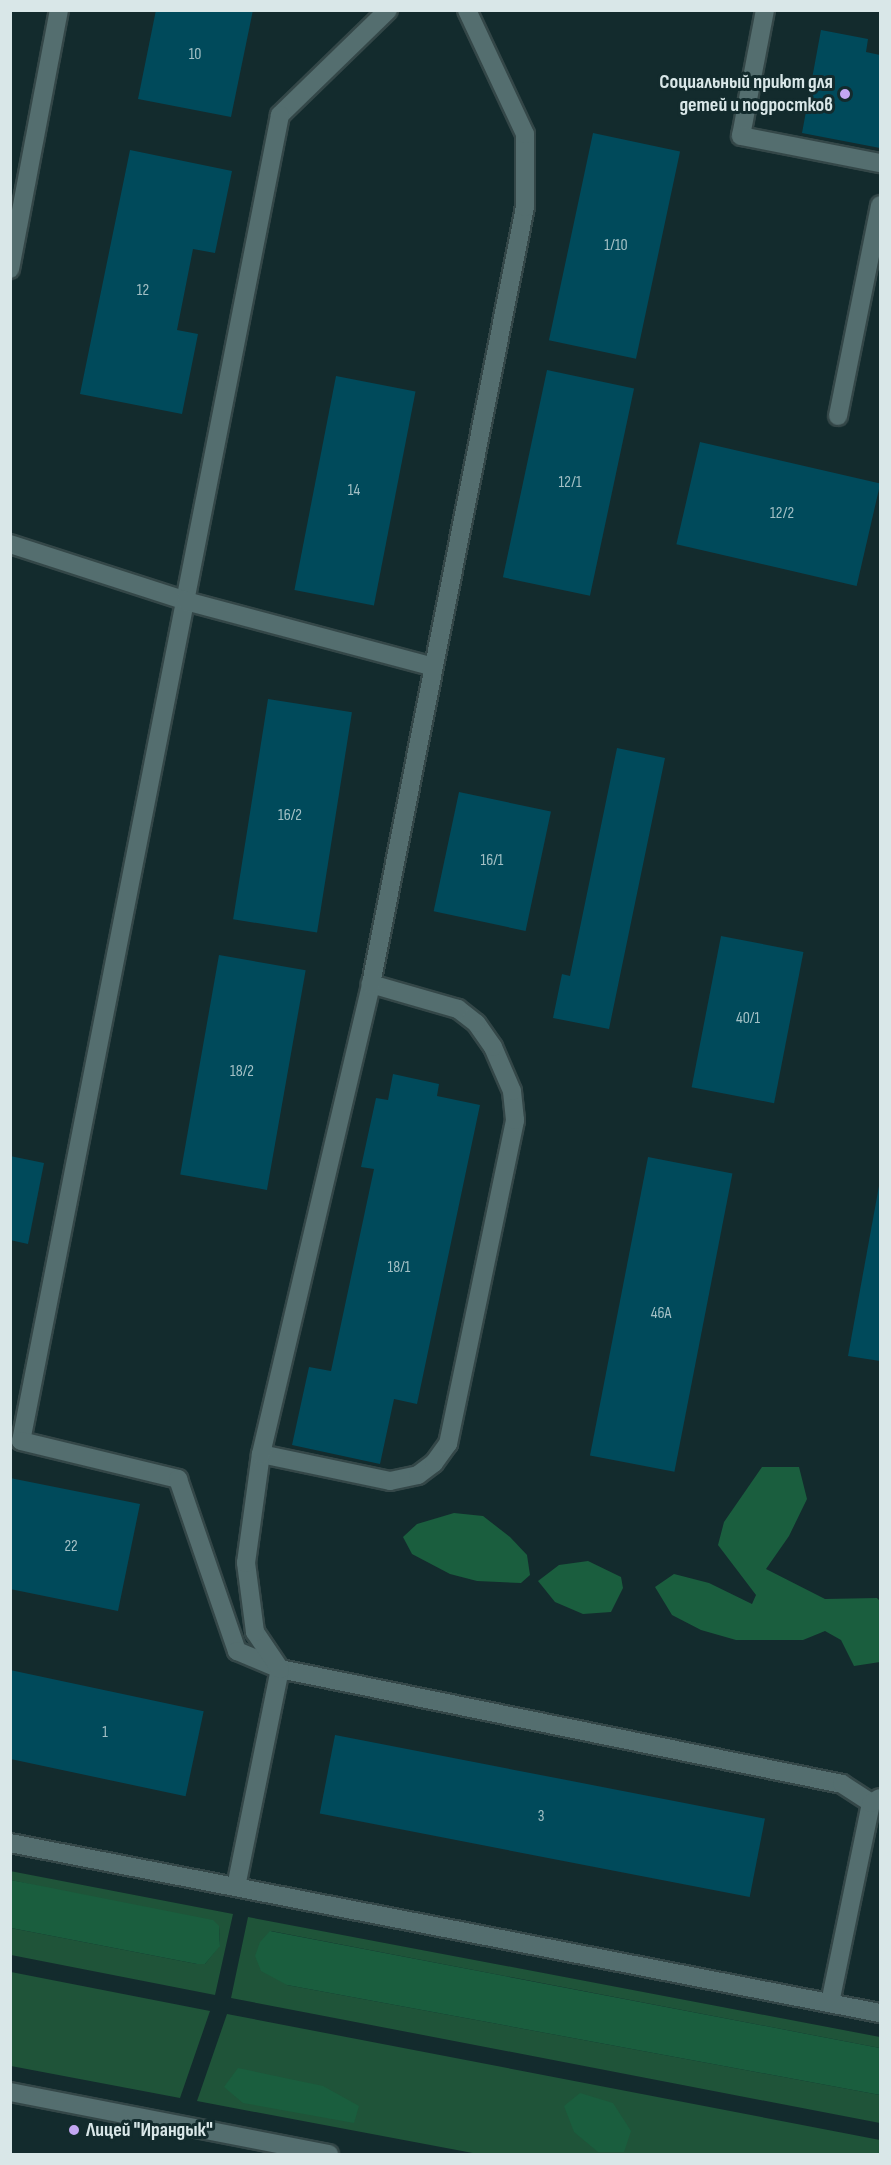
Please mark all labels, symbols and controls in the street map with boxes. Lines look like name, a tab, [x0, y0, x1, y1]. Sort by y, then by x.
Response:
house number: 10	[189, 45, 201, 65]
place label: Социальный приют для детей и подростков	[659, 70, 833, 117]
marker: Социальный приют для детей и подростков	[838, 87, 852, 101]
house number: 1/10	[604, 236, 628, 256]
house number: 12	[137, 281, 149, 301]
house number: 12/1	[559, 473, 581, 493]
house number: 14	[348, 481, 360, 501]
house number: 12/2	[770, 504, 794, 524]
house number: 16/2	[278, 806, 302, 826]
house number: 16/1	[481, 851, 503, 871]
house number: 40/1	[736, 1009, 760, 1029]
house number: 18/2	[230, 1062, 254, 1082]
house number: 18/1	[388, 1258, 410, 1278]
house number: 46А	[651, 1304, 671, 1324]
house number: 22	[64, 1537, 78, 1557]
house number: 1	[102, 1723, 108, 1743]
house number: 3	[538, 1807, 544, 1827]
place label: Лицей "Ирандык"	[86, 2118, 213, 2142]
marker: Лицей "Ирандык"	[67, 2123, 81, 2137]

